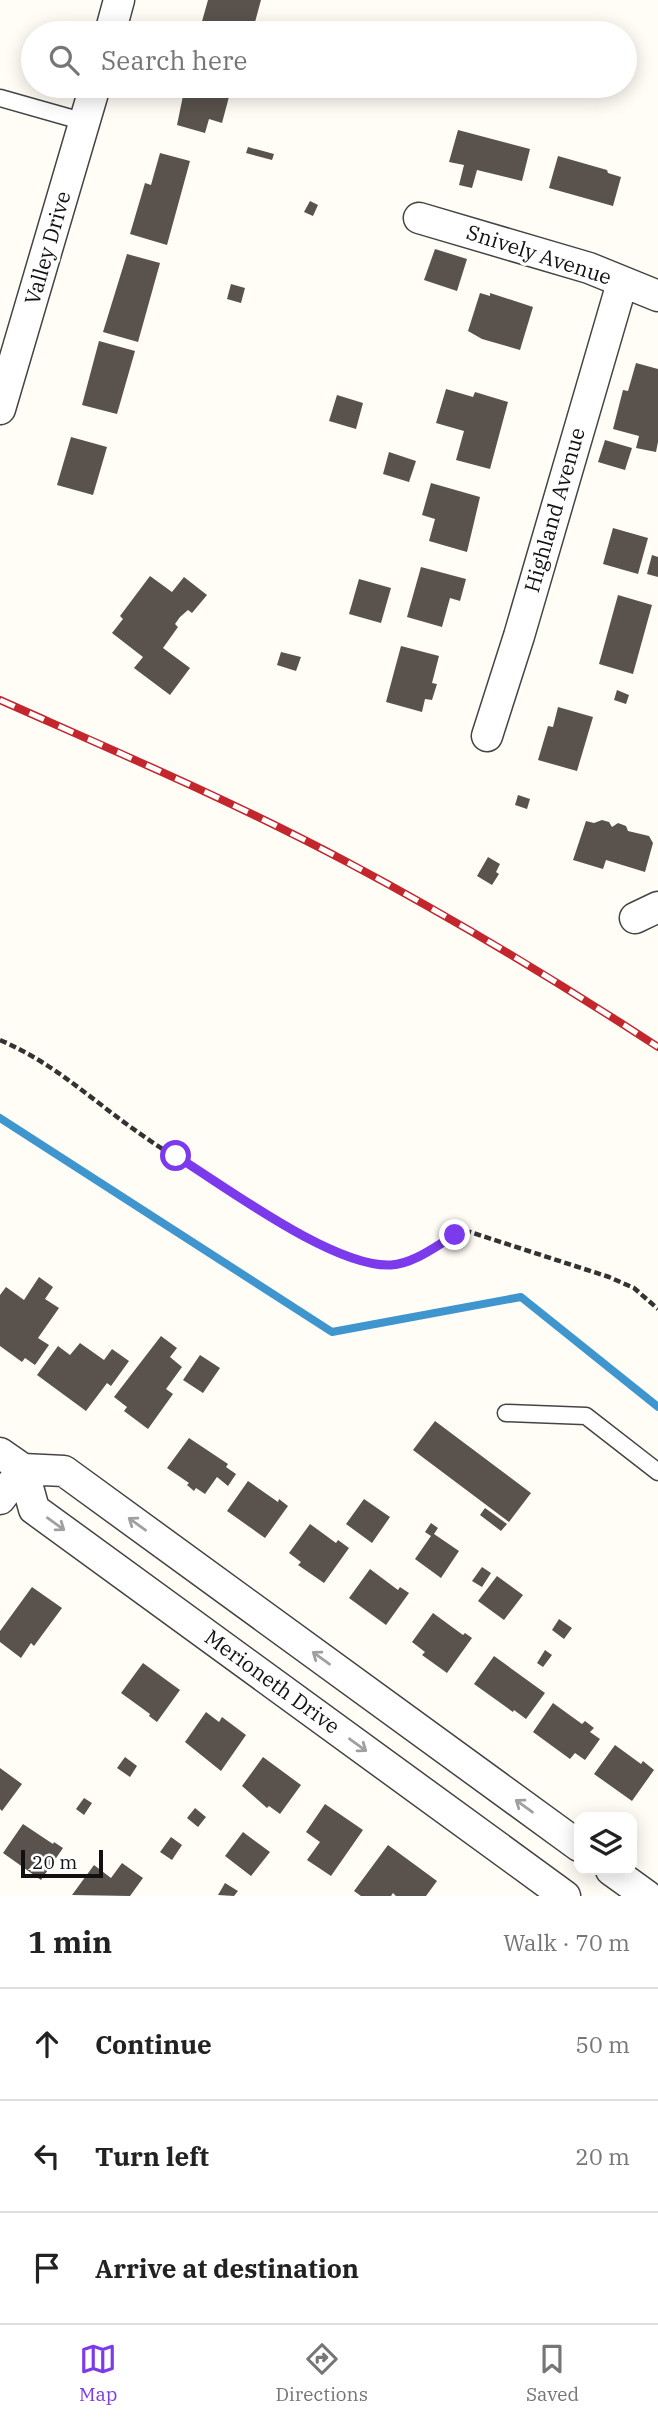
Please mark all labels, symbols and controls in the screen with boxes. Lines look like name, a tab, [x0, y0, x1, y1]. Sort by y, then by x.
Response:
search box	[21, 21, 637, 98]
icon: search	[45, 41, 83, 79]
text: Search here	[101, 43, 247, 77]
street label: Valley Drive	[17, 188, 77, 308]
street label: Snively Avenue	[463, 217, 615, 291]
street label: Highland Avenue	[517, 424, 591, 595]
route start	[160, 1140, 191, 1171]
route end	[439, 1219, 470, 1250]
one-way arrow	[128, 1516, 147, 1531]
one-way arrow	[46, 1517, 65, 1532]
street label: Merioneth Drive	[199, 1623, 346, 1740]
one-way arrow	[312, 1650, 330, 1665]
one-way arrow	[348, 1738, 367, 1752]
one-way arrow	[515, 1799, 534, 1813]
map controls	[574, 1812, 637, 1875]
button: layers	[574, 1812, 637, 1875]
scale bar	[21, 1847, 103, 1879]
text: 20 m	[32, 1850, 77, 1874]
text: 1 min	[28, 1922, 112, 1961]
text: Walk · 70 m	[503, 1927, 630, 1957]
icon: ahead	[28, 2025, 66, 2063]
text: Continue	[95, 2027, 212, 2061]
text: 50 m	[575, 2029, 630, 2059]
icon: left	[28, 2137, 66, 2175]
text: Turn left	[95, 2139, 209, 2173]
text: 20 m	[575, 2141, 630, 2171]
icon: arrive	[28, 2249, 66, 2287]
text: Arrive at destination	[95, 2251, 359, 2285]
tab: Map	[79, 2340, 118, 2406]
tab: Directions	[275, 2340, 368, 2406]
tab: Saved	[526, 2340, 579, 2406]

